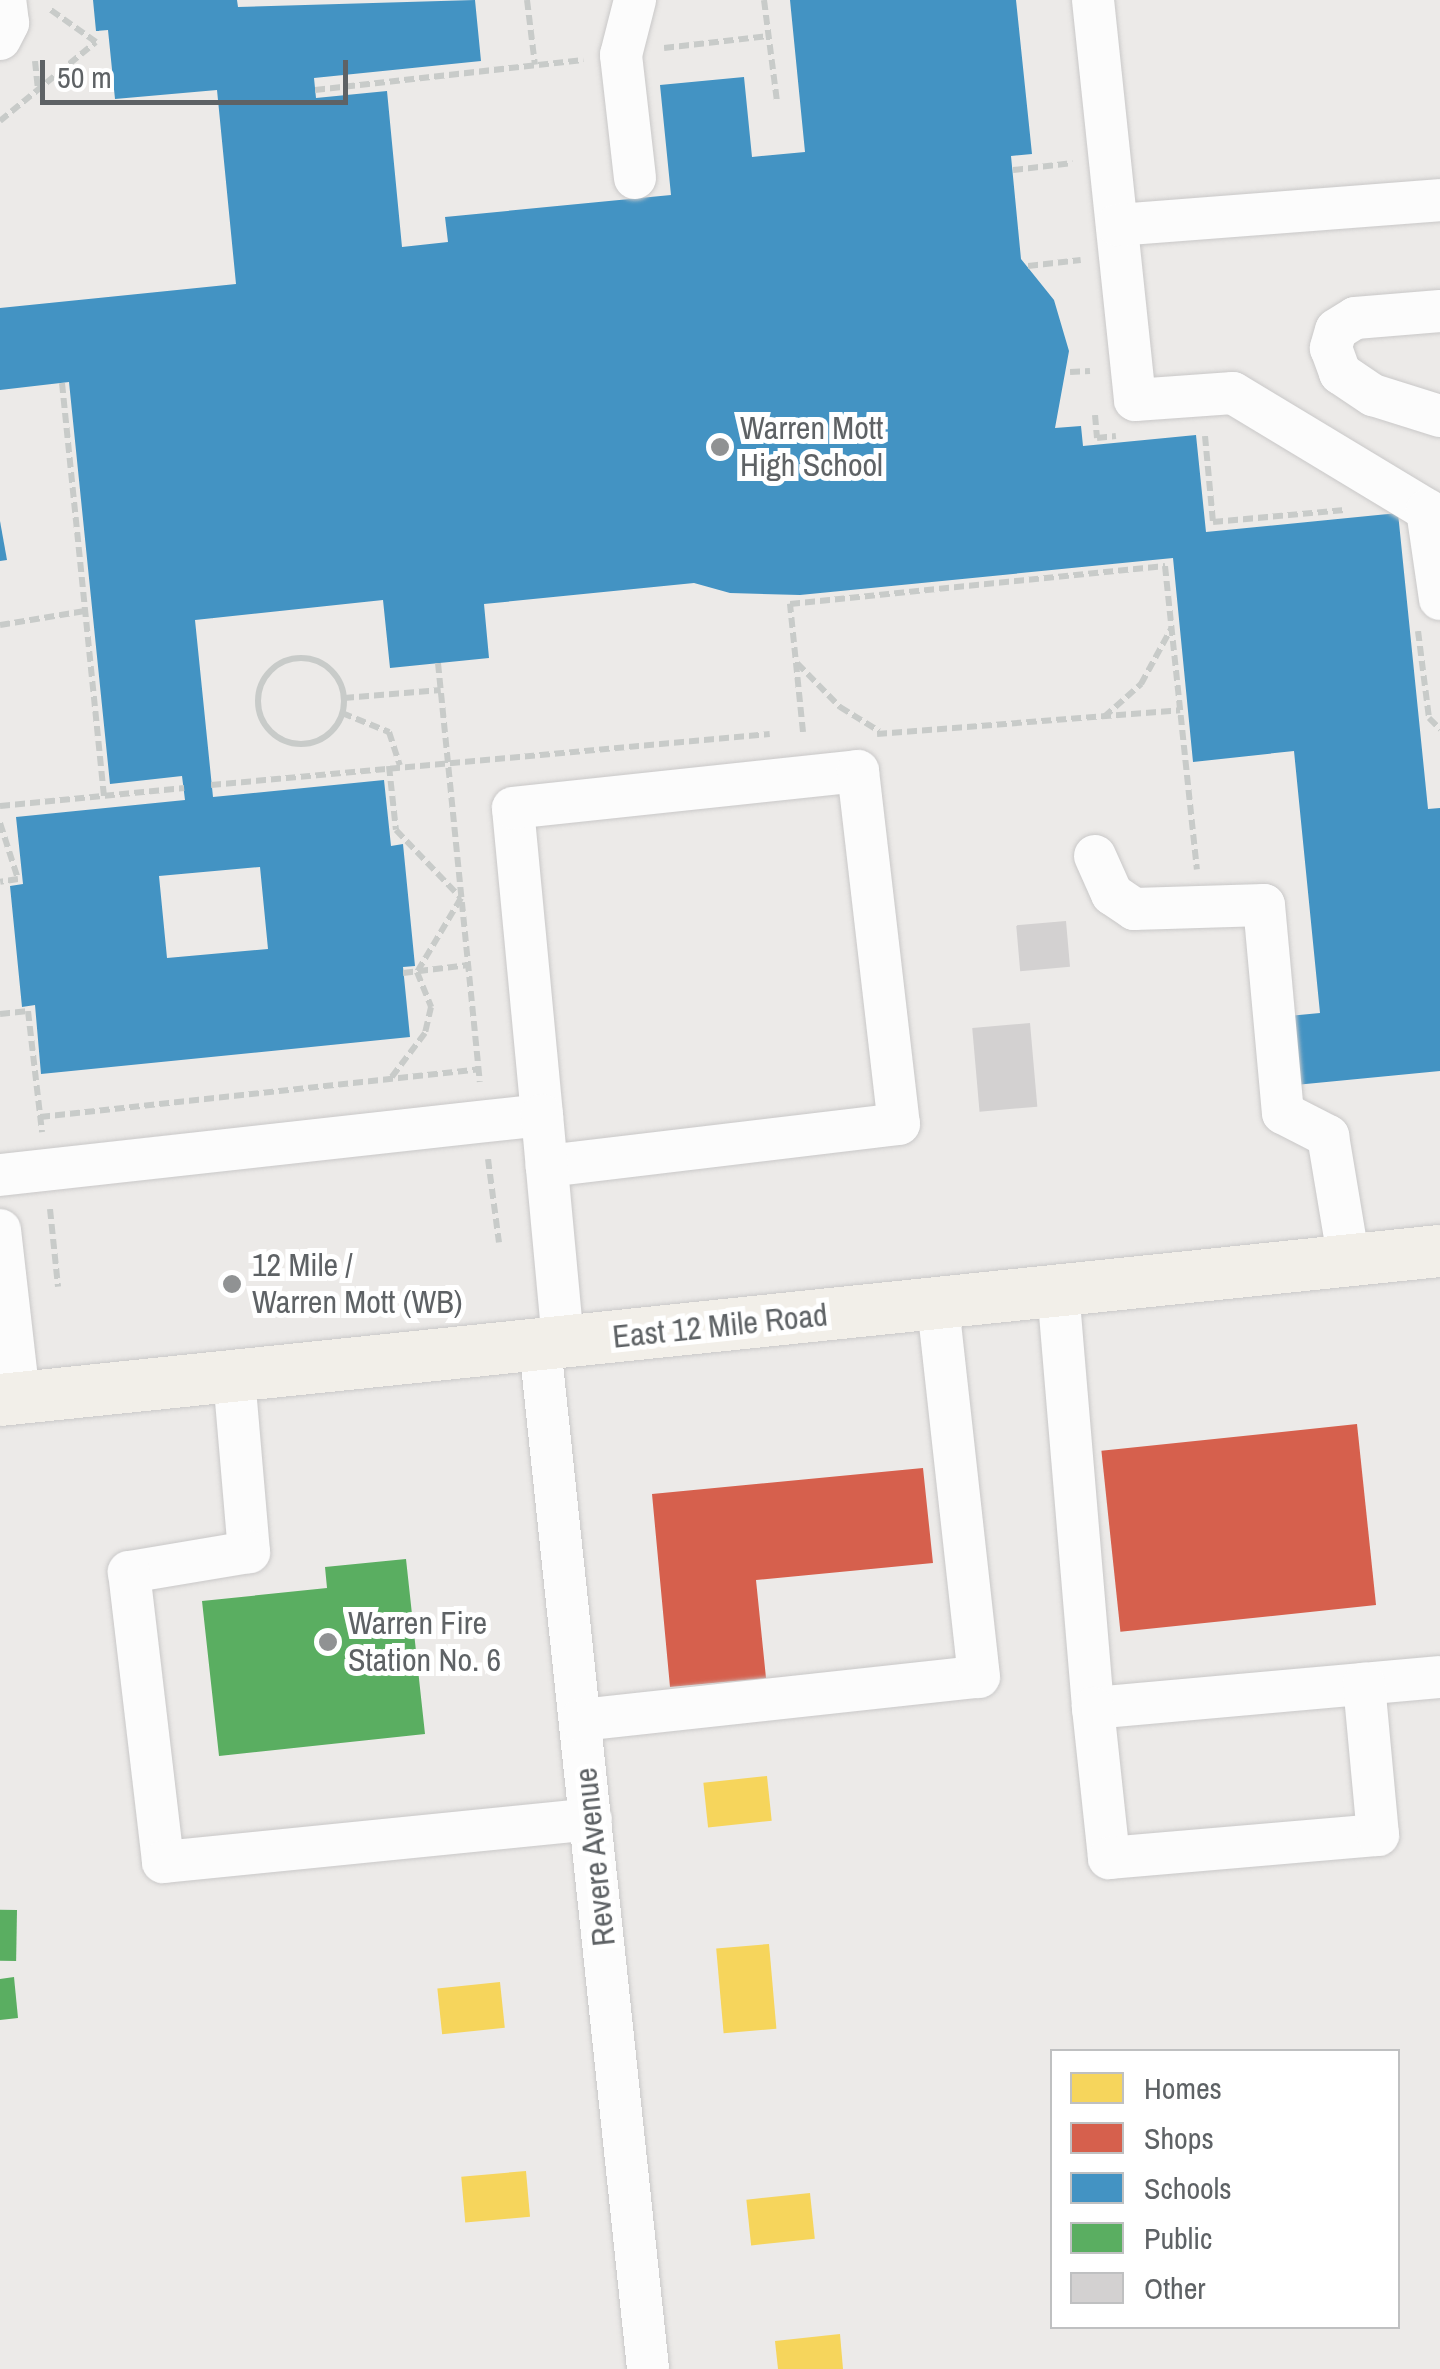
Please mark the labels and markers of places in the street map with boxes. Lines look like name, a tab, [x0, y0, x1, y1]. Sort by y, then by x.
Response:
place label: Warren Mott High School	[740, 410, 883, 485]
marker: Warren Mott High School	[709, 436, 731, 458]
place label: 12 Mile / Warren Mott (WB)	[252, 1247, 462, 1322]
marker: 12 Mile / Warren Mott (WB)	[221, 1273, 243, 1295]
place label: Warren Fire Station No. 6	[348, 1605, 501, 1680]
marker: Warren Fire Station No. 6	[317, 1631, 339, 1653]

